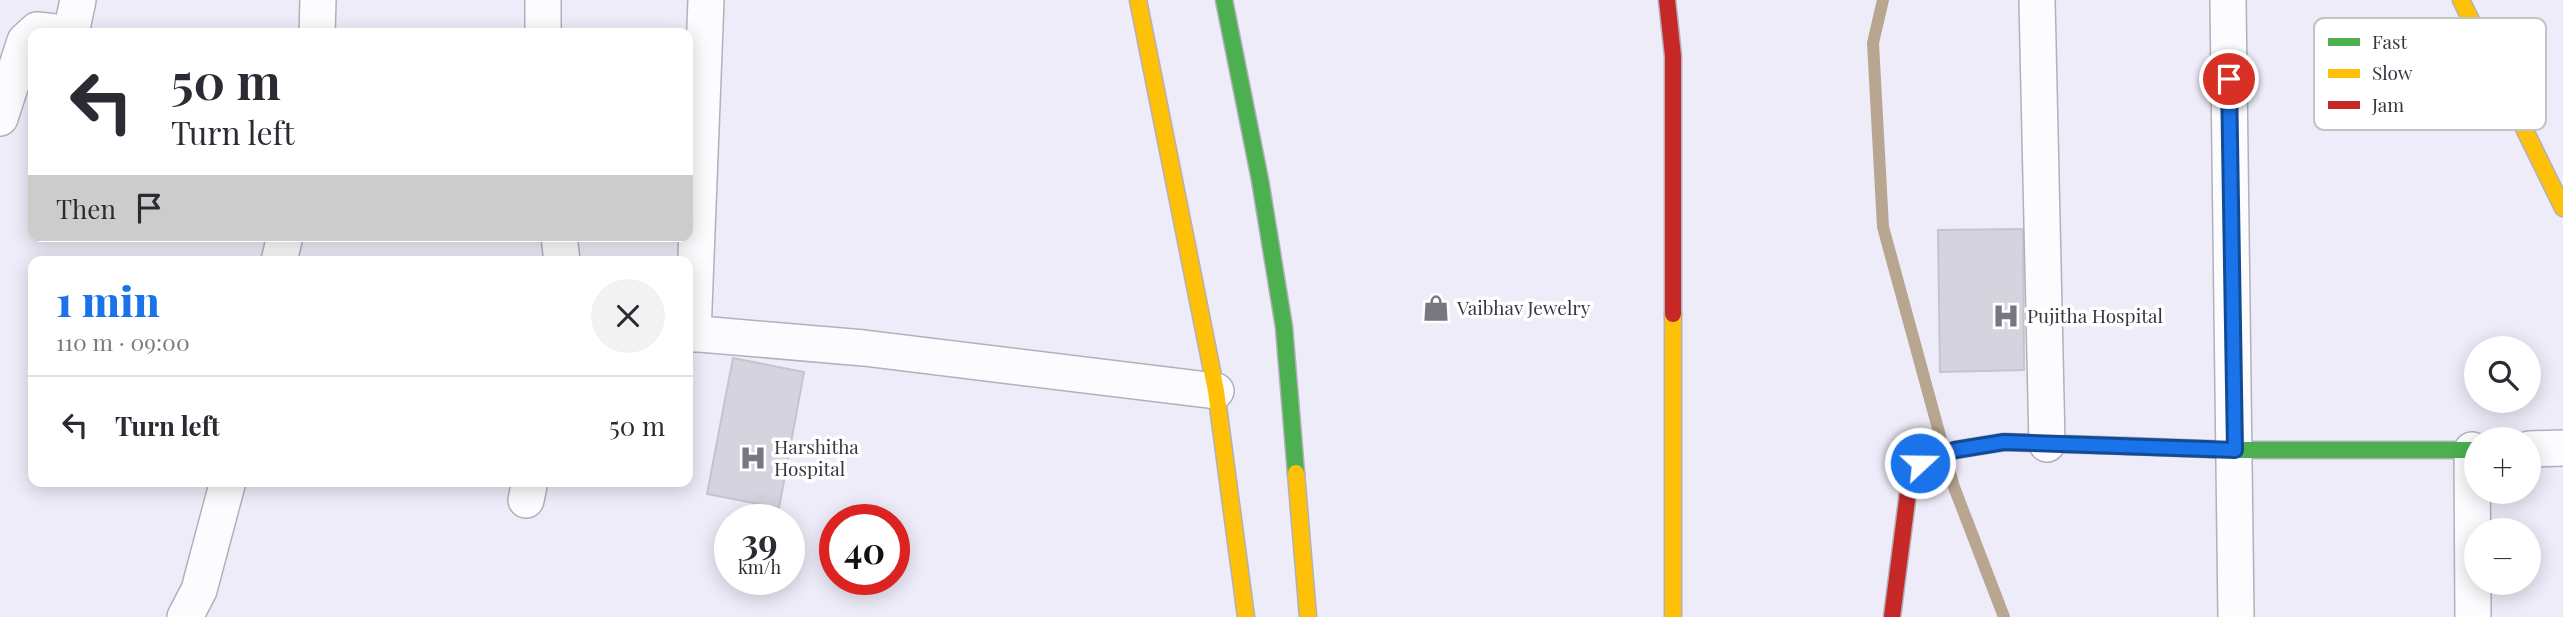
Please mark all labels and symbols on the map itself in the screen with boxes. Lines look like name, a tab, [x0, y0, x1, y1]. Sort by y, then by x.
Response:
legend	[2314, 18, 2546, 130]
text: Fast	[2372, 28, 2408, 54]
pin	[2199, 49, 2259, 109]
text: Slow	[2372, 59, 2413, 85]
text: Jam	[2371, 91, 2404, 117]
shop icon: Vaibhav Jewelry	[1421, 293, 1451, 323]
place label: Vaibhav Jewelry	[1456, 294, 1591, 320]
hospital icon: Pujitha Hospital	[1991, 301, 2021, 331]
place label: Pujitha Hospital	[2027, 302, 2163, 328]
position arrow	[1883, 426, 1957, 500]
place label: Harshitha Hospital	[774, 433, 859, 481]
hospital icon: Harshitha Hospital	[738, 443, 768, 473]
speed limit sign: 40	[819, 504, 910, 595]

